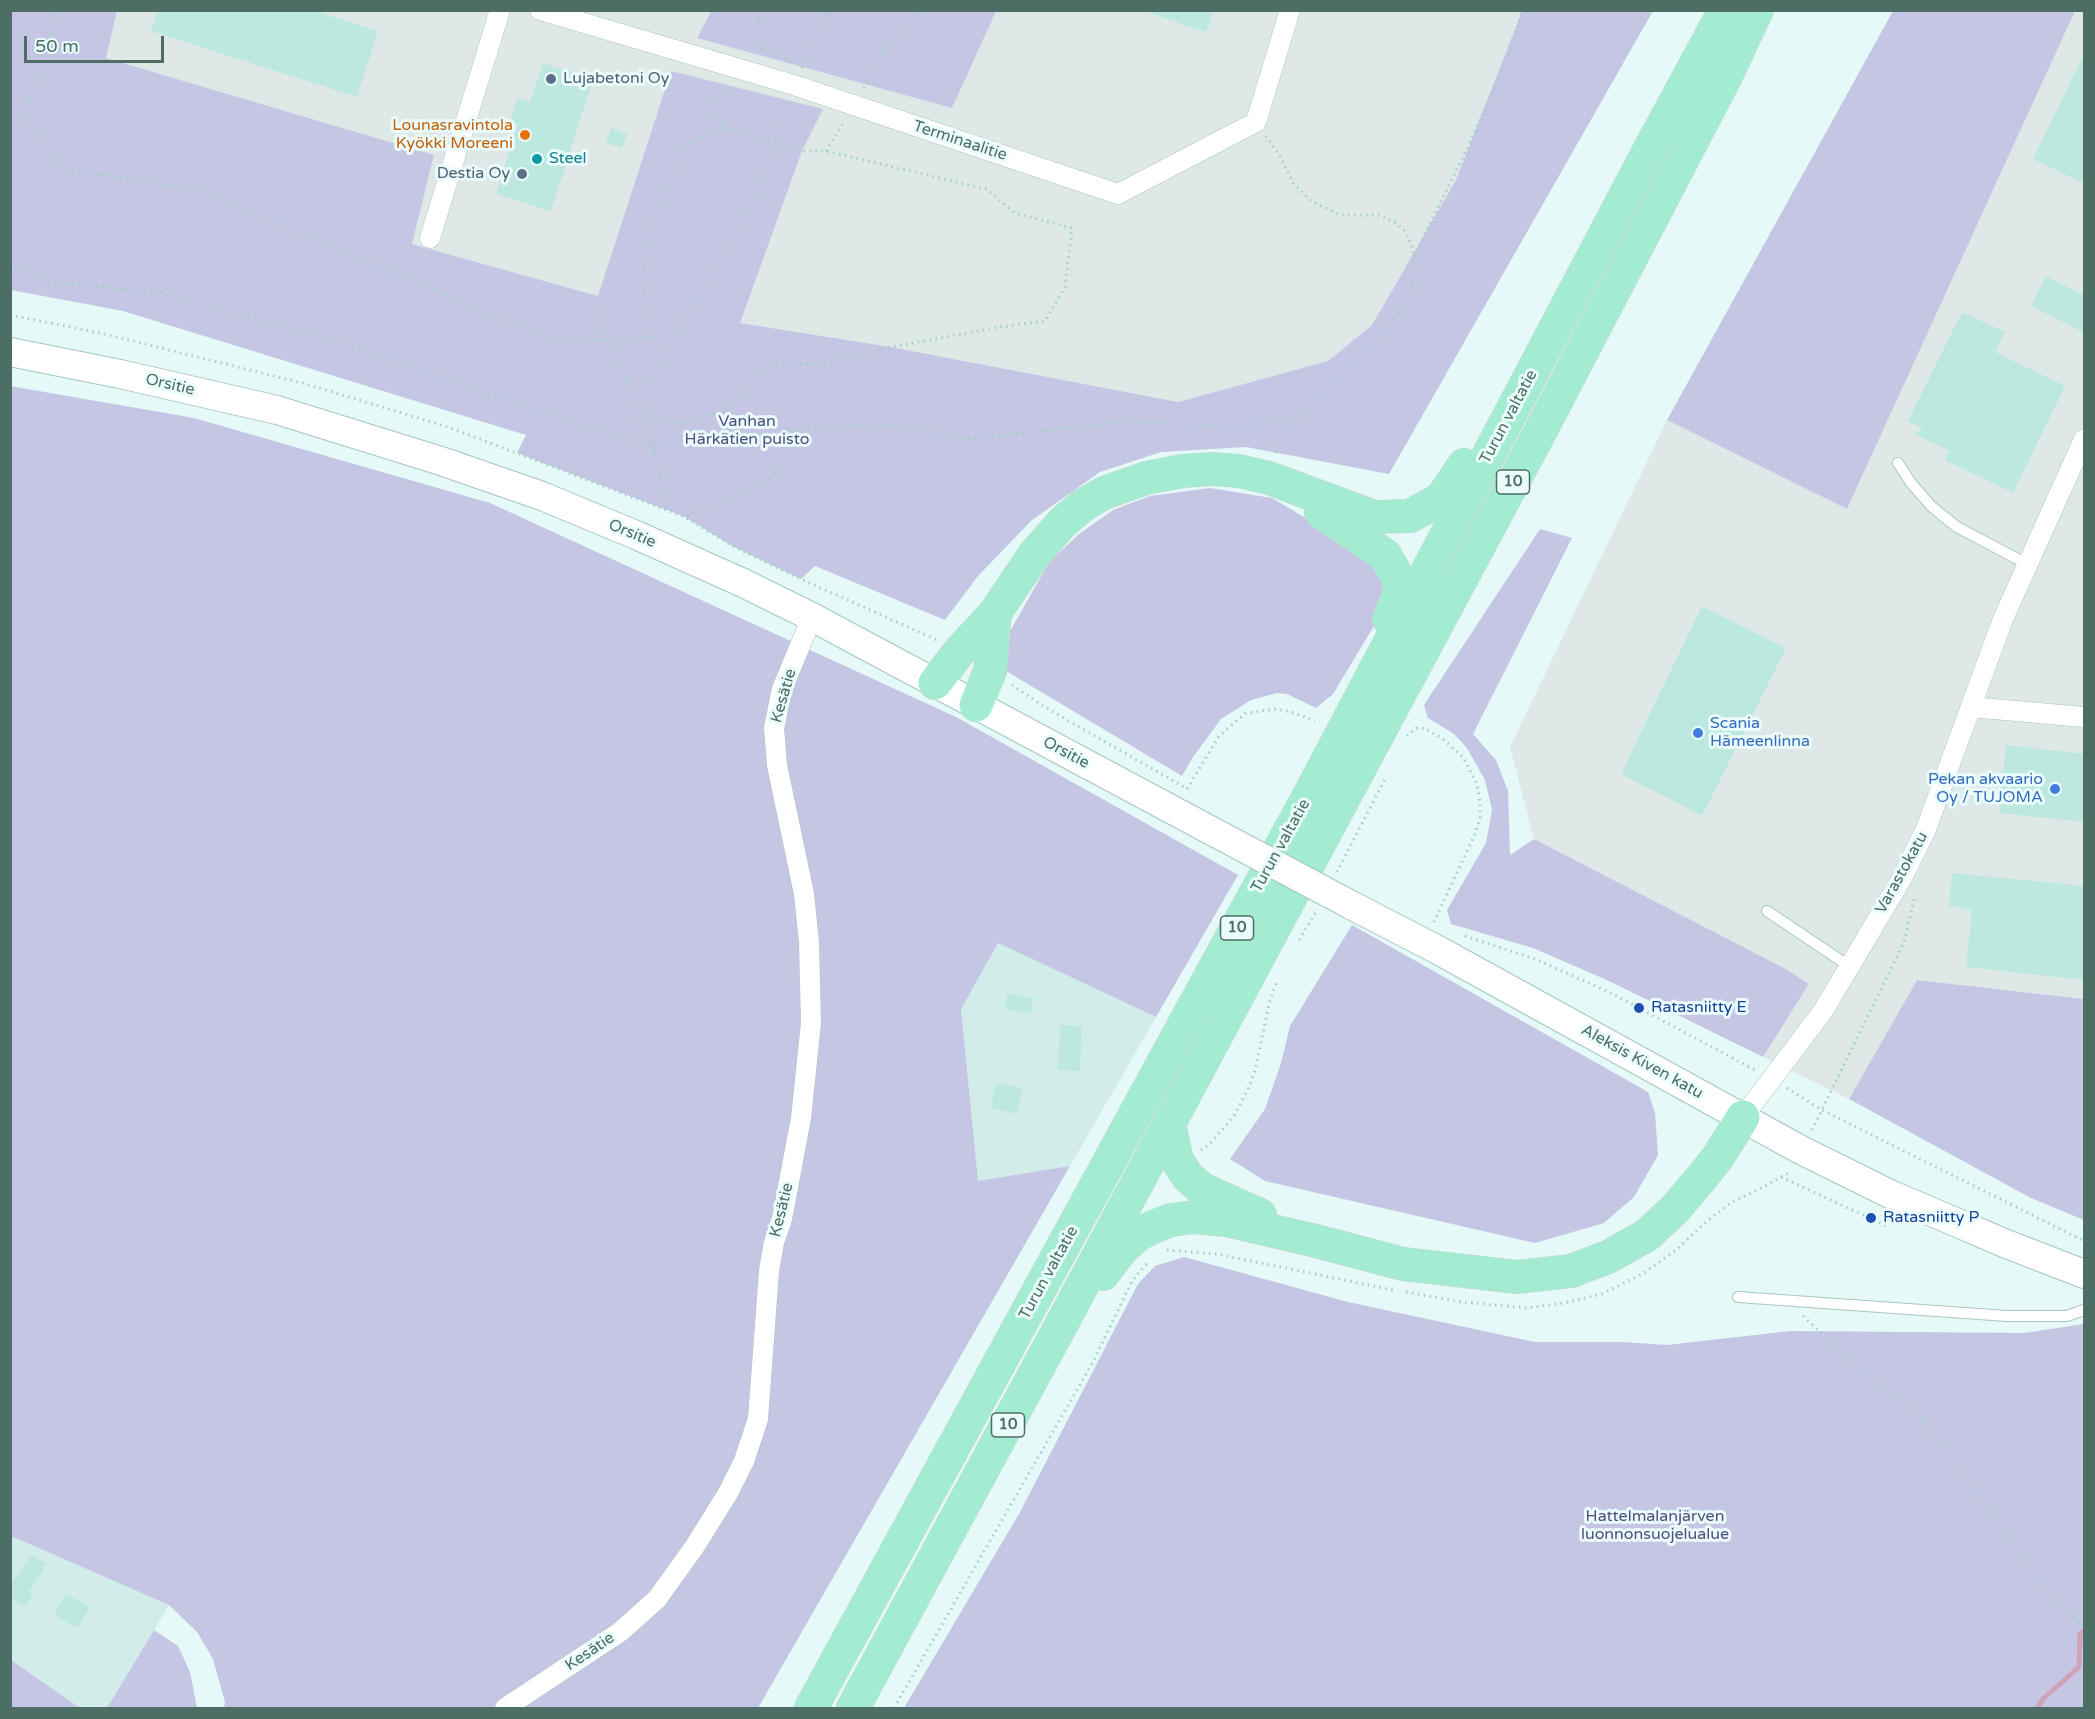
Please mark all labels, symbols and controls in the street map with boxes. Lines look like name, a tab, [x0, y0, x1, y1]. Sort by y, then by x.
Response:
scale bar	[27, 24, 166, 62]
text: 50 m	[35, 35, 79, 57]
place label: Lujabetoni Oy	[563, 69, 669, 89]
marker: Lujabetoni Oy	[544, 72, 558, 86]
place label: Lounasravintola Kyökki Moreeni	[392, 116, 513, 154]
street label: Terminaalitie	[911, 117, 1009, 165]
marker: Lounasravintola Kyökki Moreeni	[518, 128, 532, 142]
place label: Steel	[549, 149, 587, 169]
marker: Steel	[530, 152, 544, 166]
place label: Destia Oy	[437, 164, 510, 184]
marker: Destia Oy	[515, 167, 529, 181]
street label: Turun valtatie	[1476, 367, 1542, 467]
street label: Orsitie	[144, 370, 196, 400]
park label: Vanhan Härkätien puisto	[685, 412, 809, 450]
road number: 10	[1496, 470, 1530, 494]
street label: Orsitie	[605, 515, 659, 553]
street label: Kesätie	[767, 667, 801, 725]
place label: Scania Hämeenlinna	[1710, 714, 1810, 752]
marker: Scania Hämeenlinna	[1691, 726, 1705, 740]
street label: Orsitie	[1040, 733, 1092, 773]
place label: Pekan akvaario Oy / TUJOMA	[1928, 770, 2043, 808]
marker: Pekan akvaario Oy / TUJOMA	[2048, 782, 2062, 796]
street label: Turun valtatie	[1247, 796, 1315, 896]
street label: Varastokatu	[1872, 829, 1932, 917]
road number: 10	[1220, 916, 1254, 940]
place label: Ratasniitty E	[1651, 998, 1747, 1018]
marker: Ratasniitty E	[1632, 1001, 1646, 1015]
street label: Aleksis Kiven katu	[1578, 1021, 1706, 1103]
street label: Kesätie	[766, 1181, 798, 1239]
place label: Ratasniitty P	[1883, 1208, 1979, 1228]
marker: Ratasniitty P	[1864, 1211, 1878, 1225]
street label: Turun valtatie	[1015, 1223, 1083, 1323]
road number: 10	[992, 1413, 1024, 1437]
park label: Hattelmalanjärven luonnonsuojelualue	[1581, 1507, 1729, 1545]
street label: Kesätie	[562, 1629, 618, 1675]

